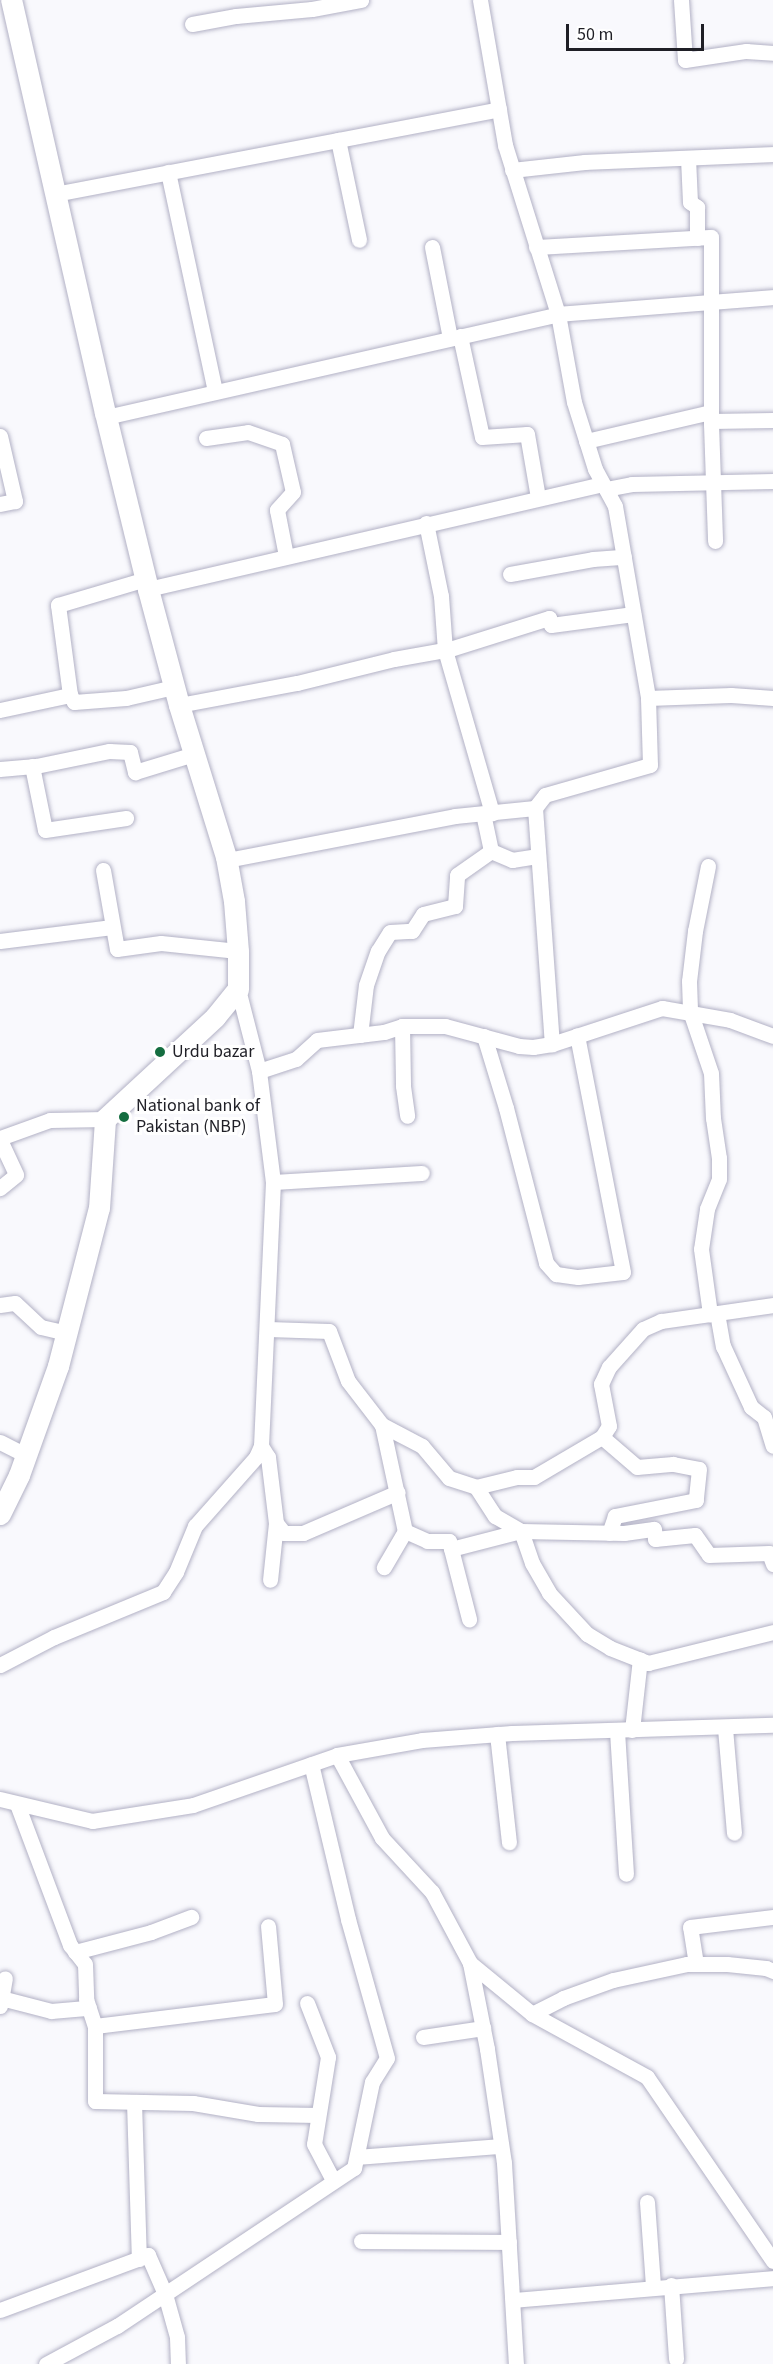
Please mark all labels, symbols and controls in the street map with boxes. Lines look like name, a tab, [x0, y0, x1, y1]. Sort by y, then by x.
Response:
scale bar	[569, 12, 707, 50]
text: 50 m	[577, 22, 613, 47]
place label: Urdu bazar	[172, 1041, 254, 1063]
marker: Urdu bazar	[153, 1045, 167, 1059]
place label: National bank of Pakistan (NBP)	[136, 1096, 260, 1138]
marker: National bank of Pakistan (NBP)	[117, 1110, 131, 1124]

